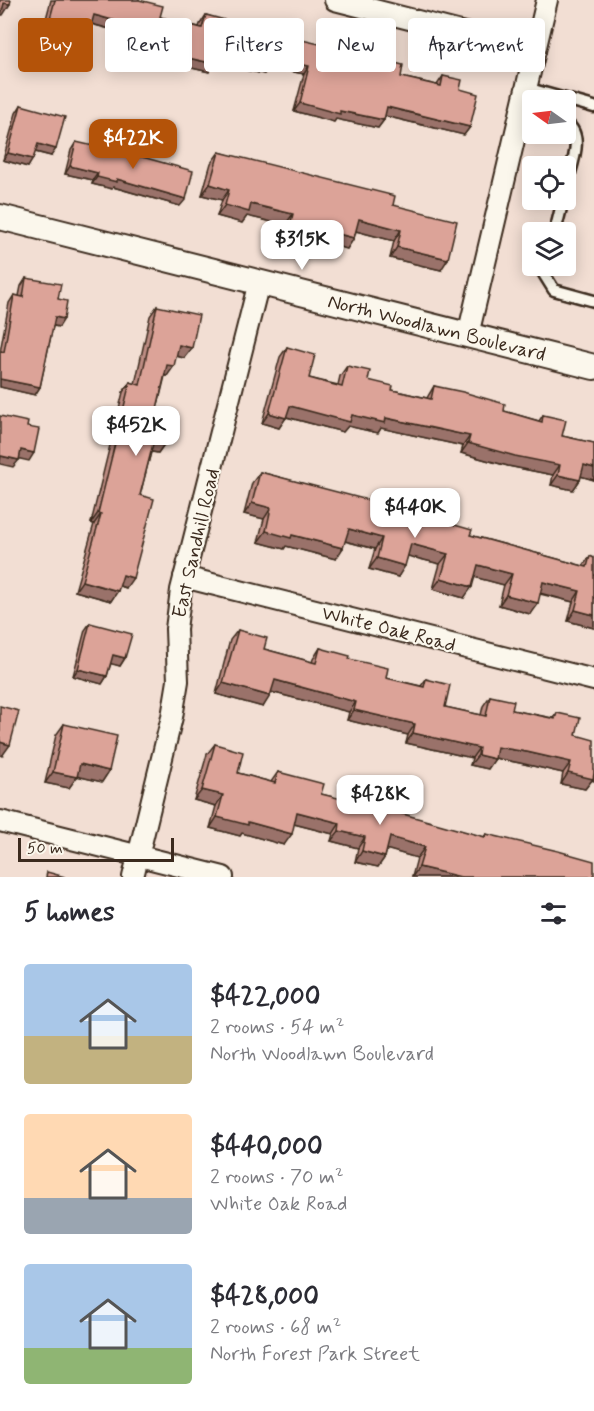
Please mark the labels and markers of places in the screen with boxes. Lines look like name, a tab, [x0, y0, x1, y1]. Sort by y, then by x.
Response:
pin: $422K	[91, 119, 175, 170]
pin: $315K	[260, 220, 344, 271]
pin: $452K	[94, 406, 178, 457]
pin: $440K	[373, 488, 457, 539]
pin: $428K	[338, 775, 422, 826]

